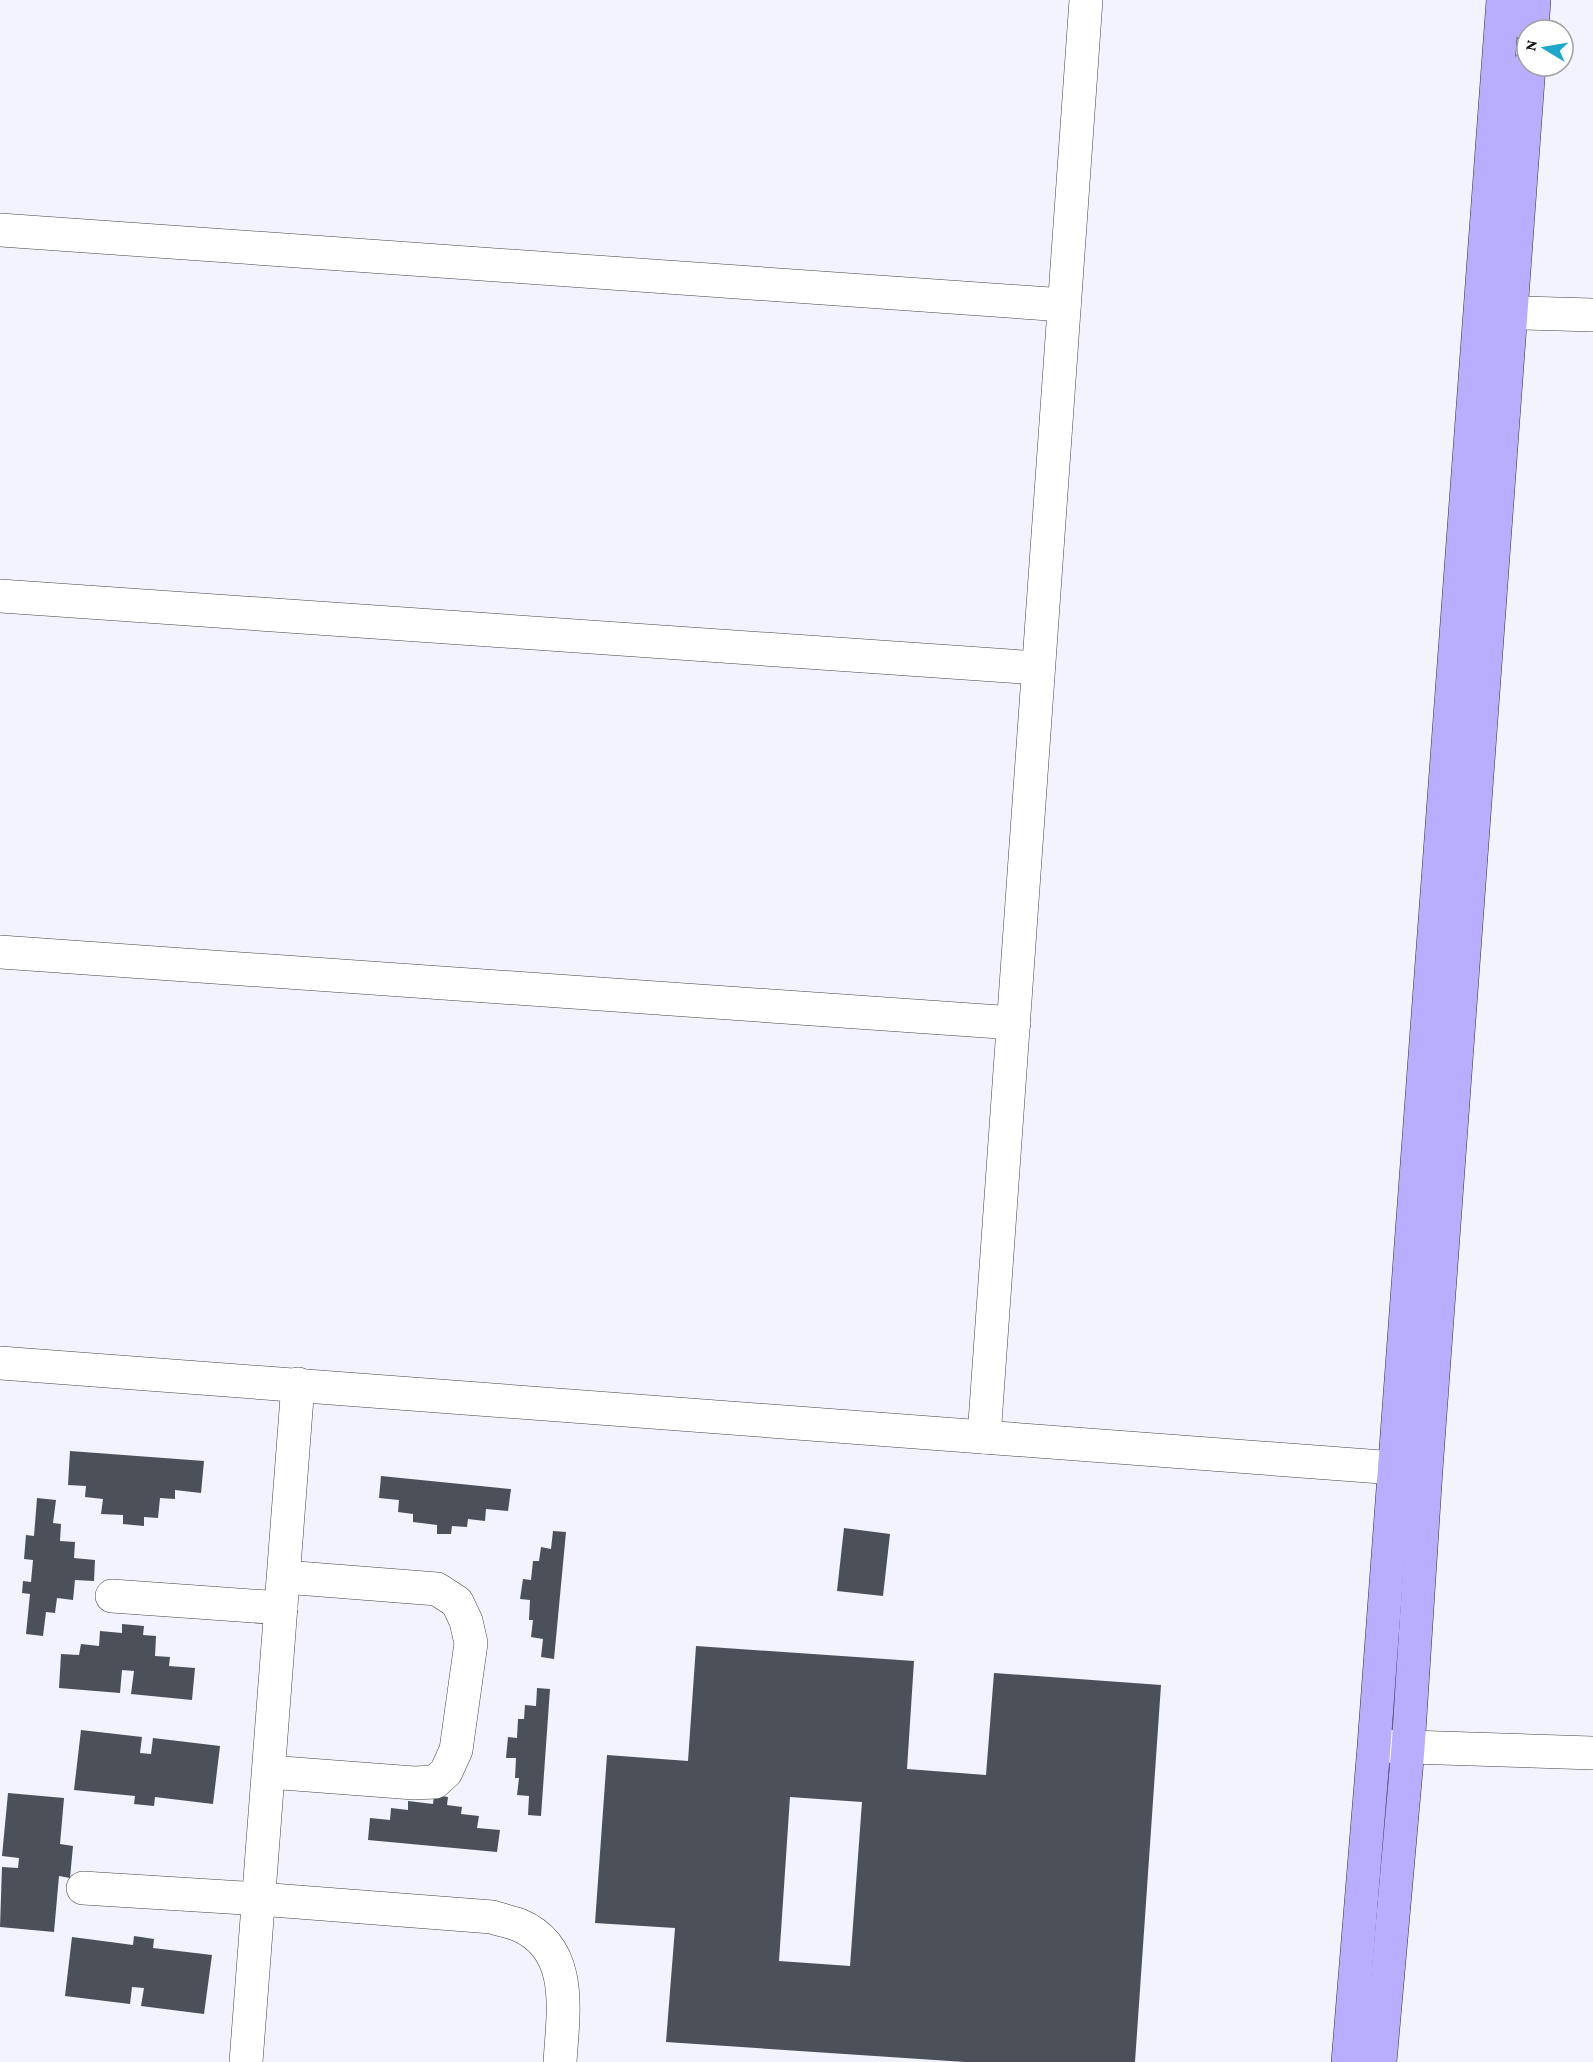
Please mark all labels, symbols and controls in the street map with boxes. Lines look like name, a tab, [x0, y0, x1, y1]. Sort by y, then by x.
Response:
north arrow	[1515, 18, 1575, 78]
text: N	[1521, 38, 1540, 52]

